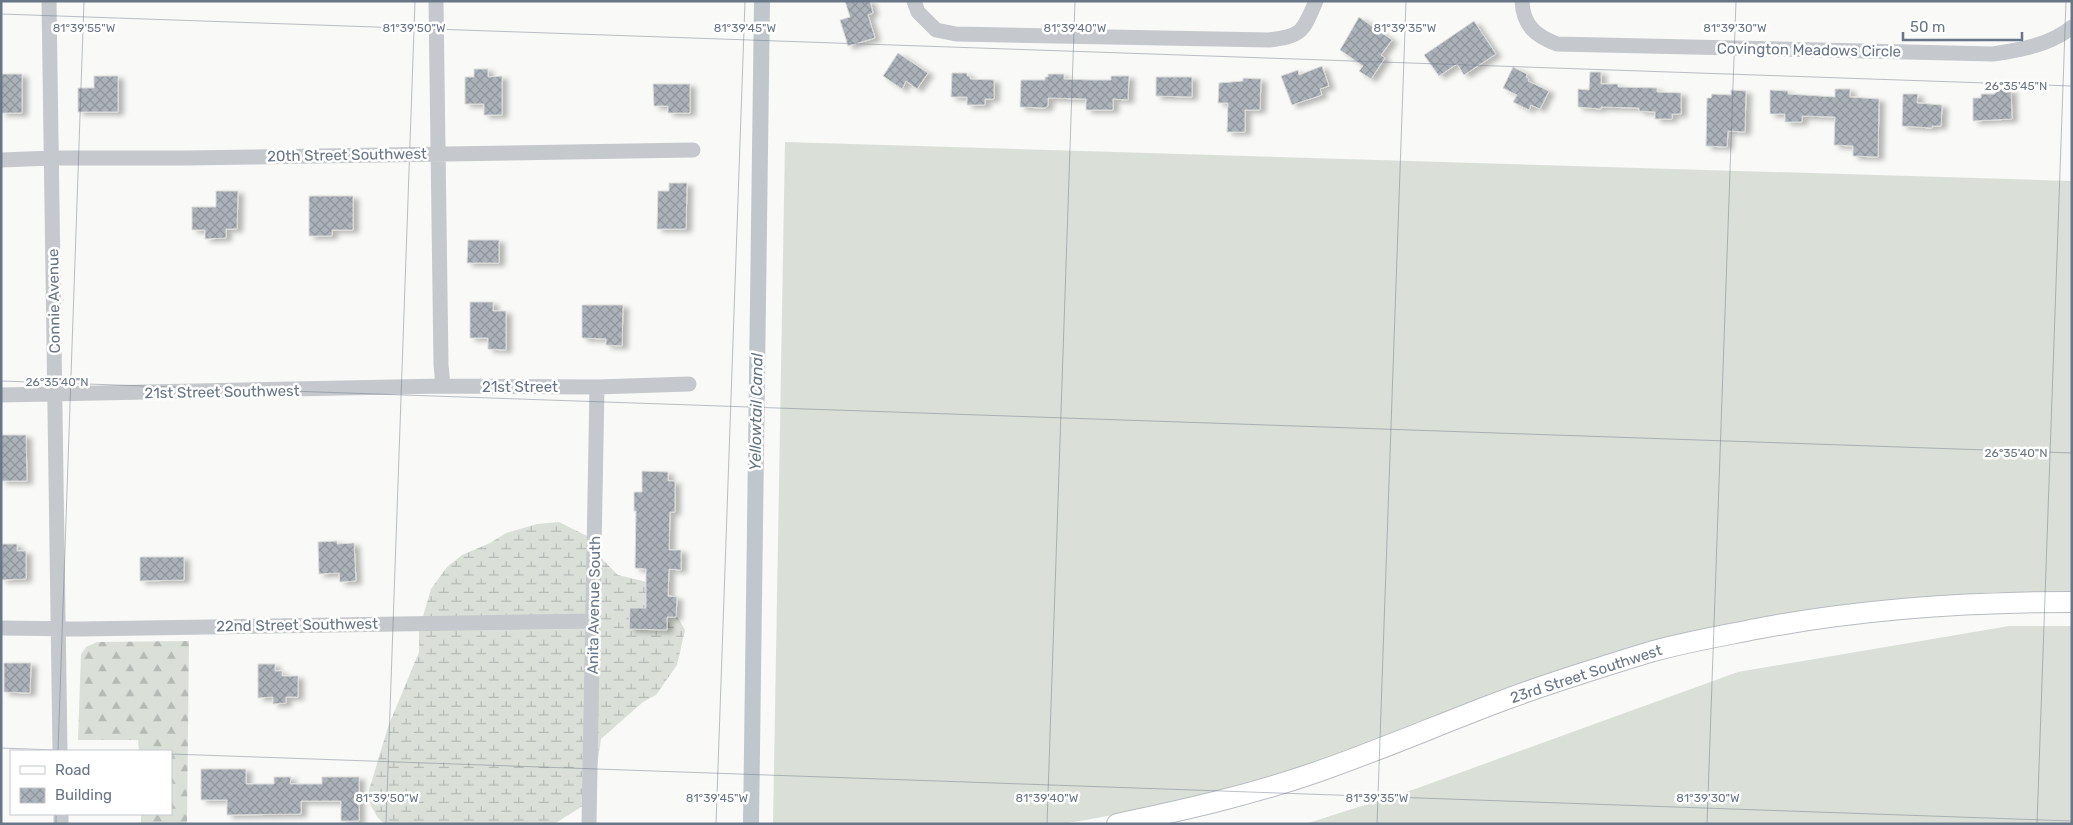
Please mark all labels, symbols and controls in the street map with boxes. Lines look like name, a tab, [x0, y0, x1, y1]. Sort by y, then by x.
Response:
scale bar	[1903, 10, 2022, 42]
text: 50 m	[1910, 18, 1945, 36]
text: 81°39'55"W	[53, 21, 116, 35]
text: 81°39'50"W	[382, 21, 446, 35]
text: 81°39'45"W	[714, 21, 777, 35]
text: 81°39'40"W	[1044, 21, 1107, 35]
text: 81°39'35"W	[1374, 21, 1437, 35]
text: 81°39'30"W	[1703, 21, 1767, 35]
street label: Covington Meadows Circle	[1717, 39, 1901, 61]
text: 26°35'45"N	[1985, 79, 2047, 93]
street label: 20th Street Southwest	[267, 145, 427, 165]
street label: Connie Avenue	[44, 249, 64, 353]
water label: Yellowtail Canal	[745, 352, 767, 471]
text: 26°35'40"N	[25, 375, 89, 389]
street label: 21st Street	[482, 378, 558, 396]
street label: 21st Street Southwest	[144, 382, 300, 402]
text: 26°35'40"N	[1984, 446, 2048, 460]
street label: Anita Avenue South	[584, 536, 604, 674]
street label: 22nd Street Southwest	[216, 615, 378, 635]
street label: 23rd Street Southwest	[1508, 641, 1664, 707]
legend	[10, 750, 172, 815]
text: Road	[55, 761, 91, 779]
text: Building	[55, 786, 112, 804]
text: 81°39'50"W	[355, 791, 419, 805]
text: 81°39'45"W	[686, 791, 749, 805]
text: 81°39'40"W	[1016, 791, 1079, 805]
text: 81°39'35"W	[1346, 791, 1409, 805]
text: 81°39'30"W	[1676, 791, 1740, 805]

